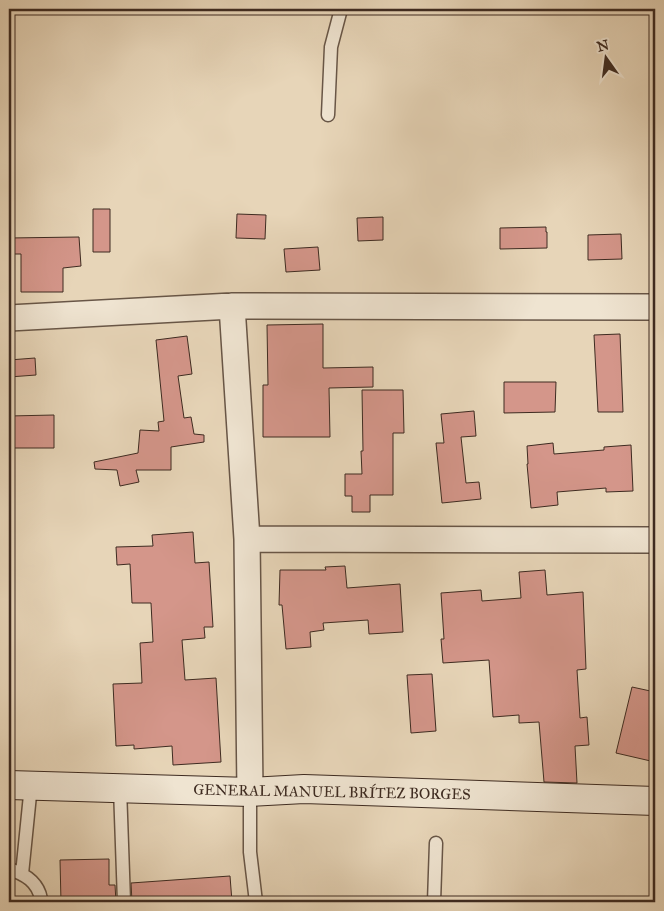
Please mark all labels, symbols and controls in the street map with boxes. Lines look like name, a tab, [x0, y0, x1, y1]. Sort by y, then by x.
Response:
north arrow	[582, 32, 632, 82]
text: N	[595, 36, 611, 56]
street label: GENERAL MANUEL BRÍTEZ BORGES	[193, 780, 471, 803]

